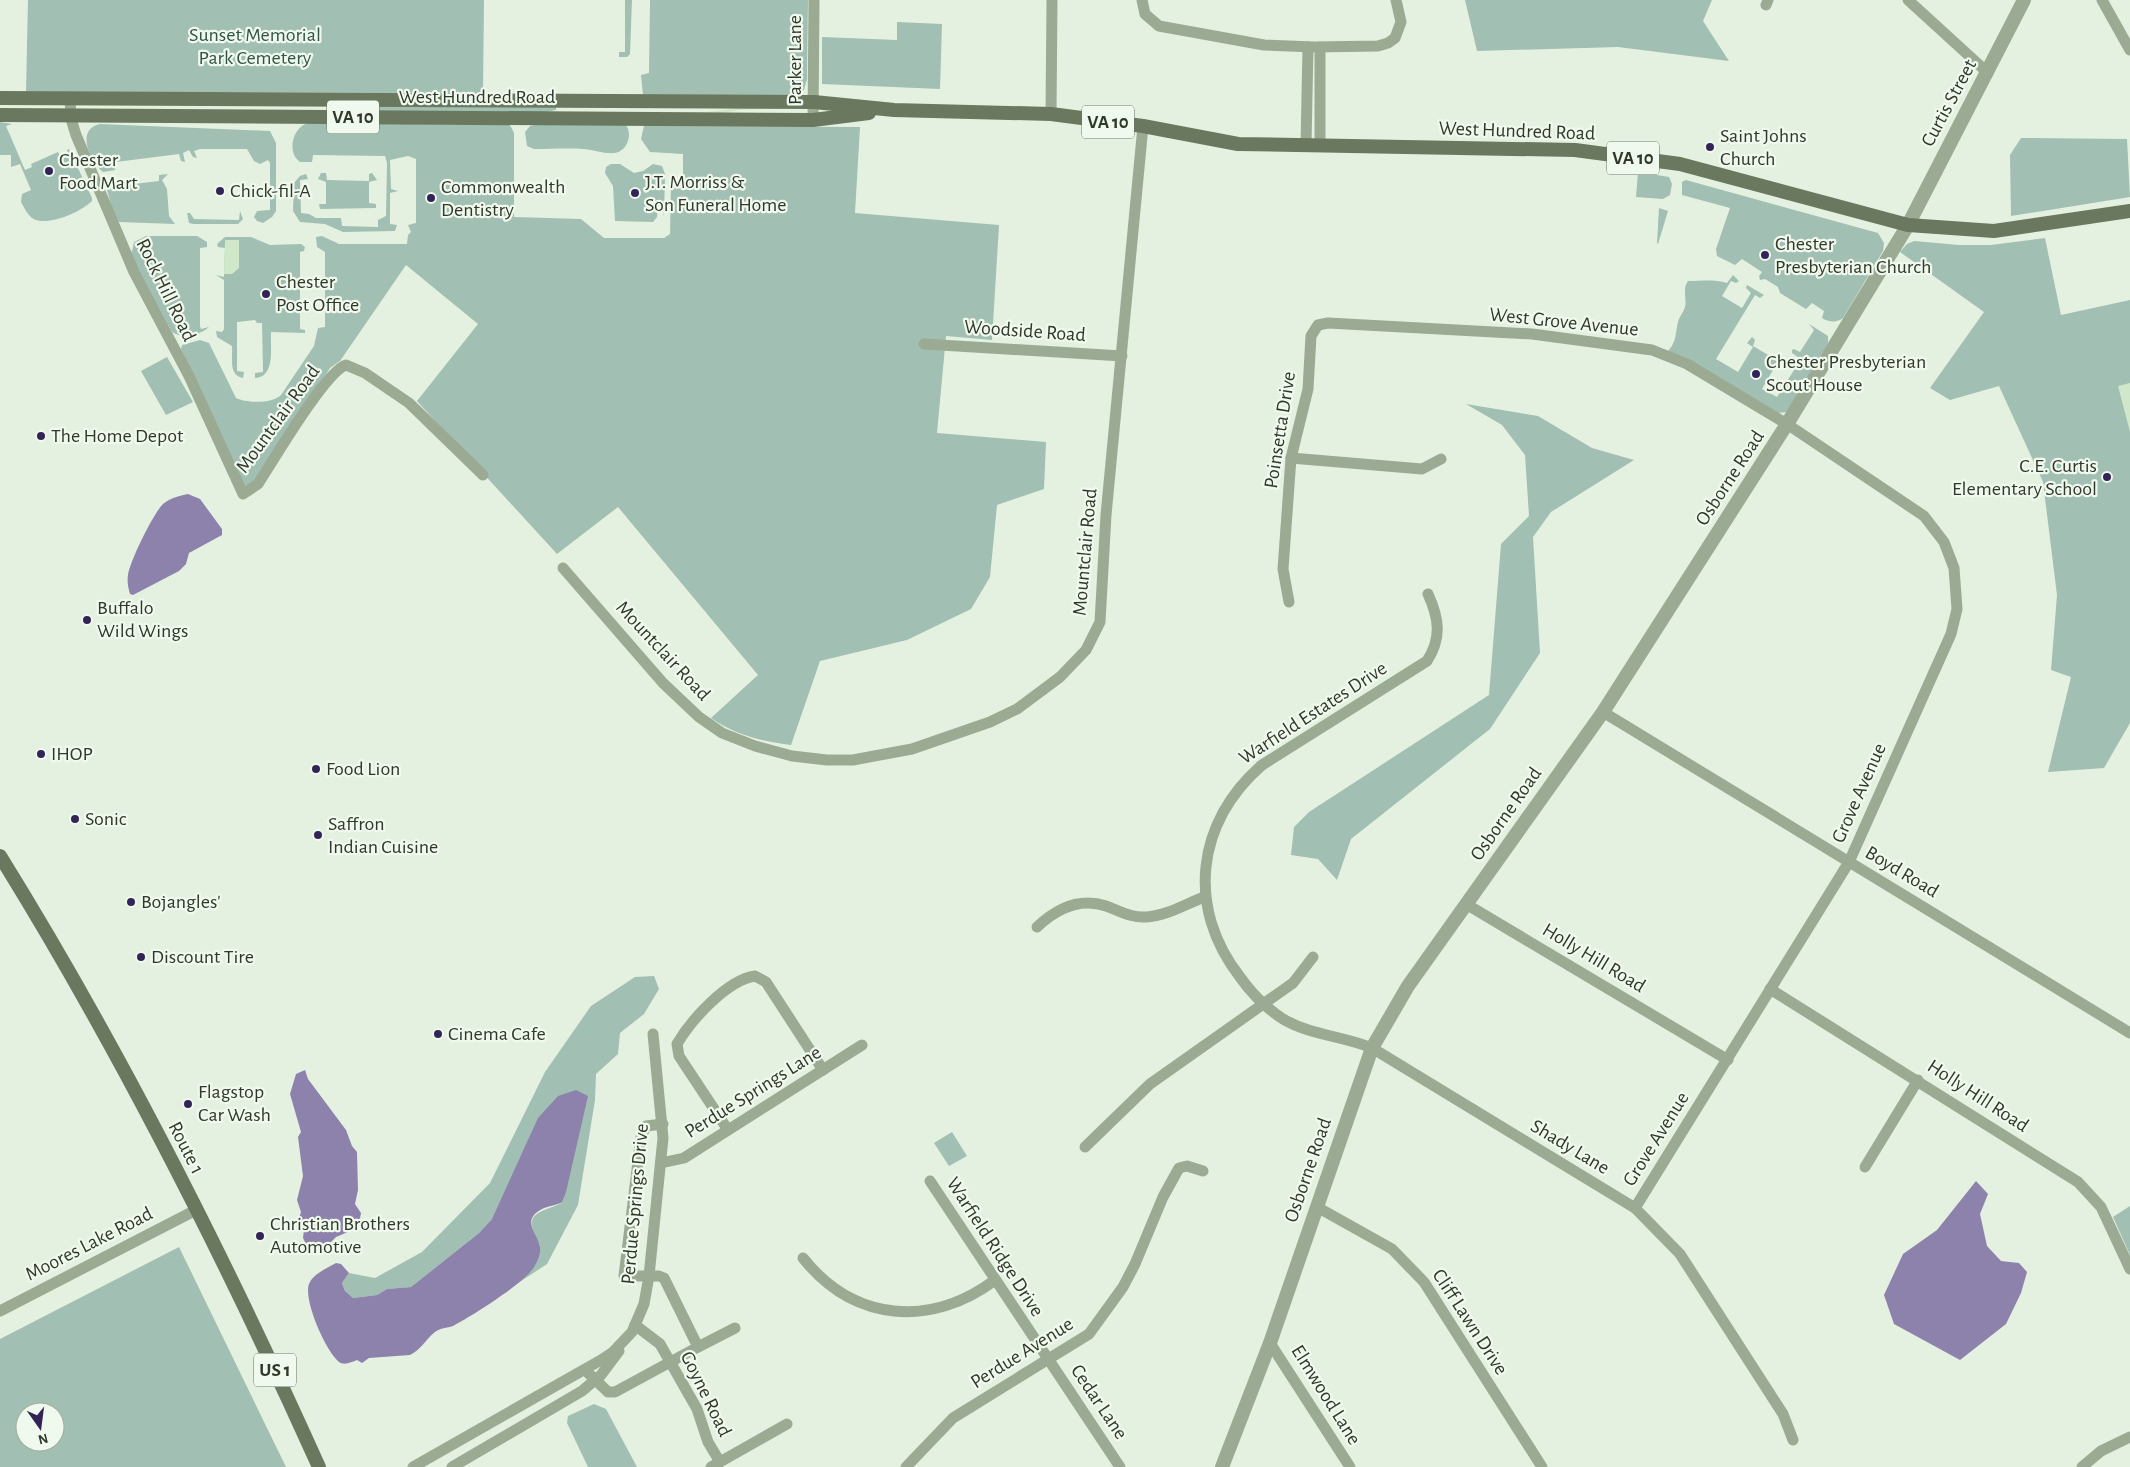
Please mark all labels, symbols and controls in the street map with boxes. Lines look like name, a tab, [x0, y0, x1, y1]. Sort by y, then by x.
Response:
street label: Parker Lane	[785, 15, 805, 105]
park label: Sunset Memorial Park Cemetery	[189, 25, 321, 68]
street label: Curtis Street	[1918, 56, 1981, 150]
street label: West Hundred Road	[399, 87, 555, 107]
road number: VA 10	[327, 100, 379, 134]
road number: VA 10	[1082, 105, 1134, 138]
street label: West Hundred Road	[1438, 118, 1596, 144]
place label: Saint Johns Church	[1720, 126, 1807, 169]
marker: Saint Johns Church	[1704, 141, 1716, 153]
road number: VA 10	[1607, 142, 1659, 174]
place label: Chester Food Mart	[59, 150, 138, 193]
marker: Chester Food Mart	[43, 165, 55, 177]
place label: J.T. Morriss & Son Funeral Home	[645, 172, 786, 215]
place label: Commonwealth Dentistry	[441, 177, 565, 220]
place label: Chick-fil-A	[230, 181, 311, 201]
marker: Chick-fil-A	[214, 185, 226, 197]
marker: J.T. Morriss & Son Funeral Home	[629, 187, 641, 199]
marker: Commonwealth Dentistry	[425, 192, 437, 204]
place label: Chester Presbyterian Church	[1775, 234, 1931, 277]
street label: Rock Hill Road	[133, 235, 199, 345]
marker: Chester Presbyterian Church	[1759, 249, 1771, 261]
place label: Chester Post Office	[276, 272, 359, 315]
marker: Chester Post Office	[260, 288, 272, 300]
street label: West Grove Avenue	[1488, 304, 1640, 340]
street label: Woodside Road	[964, 317, 1086, 345]
place label: Chester Presbyterian Scout House	[1766, 352, 1926, 395]
street label: Mountclair Road	[232, 361, 324, 477]
marker: Chester Presbyterian Scout House	[1750, 368, 1762, 380]
street label: Poinsetta Drive	[1261, 370, 1299, 490]
place label: The Home Depot	[51, 426, 184, 446]
street label: Osborne Road	[1692, 427, 1768, 529]
marker: The Home Depot	[35, 430, 47, 442]
place label: C.E. Curtis Elementary School	[1952, 456, 2097, 499]
marker: C.E. Curtis Elementary School	[2101, 471, 2113, 483]
street label: Mountclair Road	[1069, 487, 1101, 617]
street label: Mountclair Road	[612, 597, 714, 705]
place label: Buffalo Wild Wings	[97, 598, 188, 641]
marker: Buffalo Wild Wings	[81, 614, 93, 626]
street label: Warfield Estates Drive	[1236, 658, 1390, 768]
street label: Grove Avenue	[1828, 740, 1890, 846]
place label: IHOP	[51, 744, 93, 764]
marker: IHOP	[35, 748, 47, 760]
place label: Food Lion	[326, 759, 400, 779]
marker: Food Lion	[310, 763, 322, 775]
street label: Osborne Road	[1467, 764, 1545, 864]
place label: Sonic	[85, 809, 127, 829]
marker: Sonic	[69, 813, 81, 825]
place label: Saffron Indian Cuisine	[328, 814, 438, 857]
marker: Saffron Indian Cuisine	[312, 829, 324, 841]
street label: Boyd Road	[1862, 842, 1942, 902]
place label: Bojangles'	[141, 892, 221, 912]
marker: Bojangles'	[125, 896, 137, 908]
street label: Holly Hill Road	[1539, 919, 1649, 997]
place label: Discount Tire	[151, 947, 254, 967]
marker: Discount Tire	[135, 951, 147, 963]
place label: Cinema Cafe	[448, 1024, 546, 1044]
marker: Cinema Cafe	[432, 1028, 444, 1040]
street label: Perdue Springs Lane	[681, 1042, 825, 1142]
street label: Holly Hill Road	[1924, 1056, 2032, 1136]
place label: Flagstop Car Wash	[198, 1082, 271, 1125]
street label: Grove Avenue	[1619, 1089, 1693, 1189]
marker: Flagstop Car Wash	[182, 1098, 194, 1110]
street label: Osborne Road	[1281, 1115, 1335, 1225]
street label: Shady Lane	[1527, 1116, 1613, 1178]
street label: Route 1	[164, 1119, 208, 1177]
street label: Perdue Springs Drive	[618, 1123, 652, 1285]
street label: Warfield Ridge Drive	[943, 1174, 1047, 1320]
street label: Moores Lake Road	[22, 1203, 156, 1285]
place label: Christian Brothers Automotive	[270, 1214, 410, 1257]
marker: Christian Brothers Automotive	[254, 1230, 266, 1242]
street label: Cliff Lawn Drive	[1429, 1266, 1511, 1378]
street label: Perdue Avenue	[967, 1314, 1077, 1392]
street label: Elmwood Lane	[1287, 1342, 1365, 1448]
street label: Goyne Road	[677, 1348, 735, 1440]
road number: US 1	[254, 1354, 296, 1386]
street label: Cedar Lane	[1067, 1361, 1131, 1443]
north arrow	[15, 1402, 65, 1452]
text: N	[36, 1431, 49, 1447]

